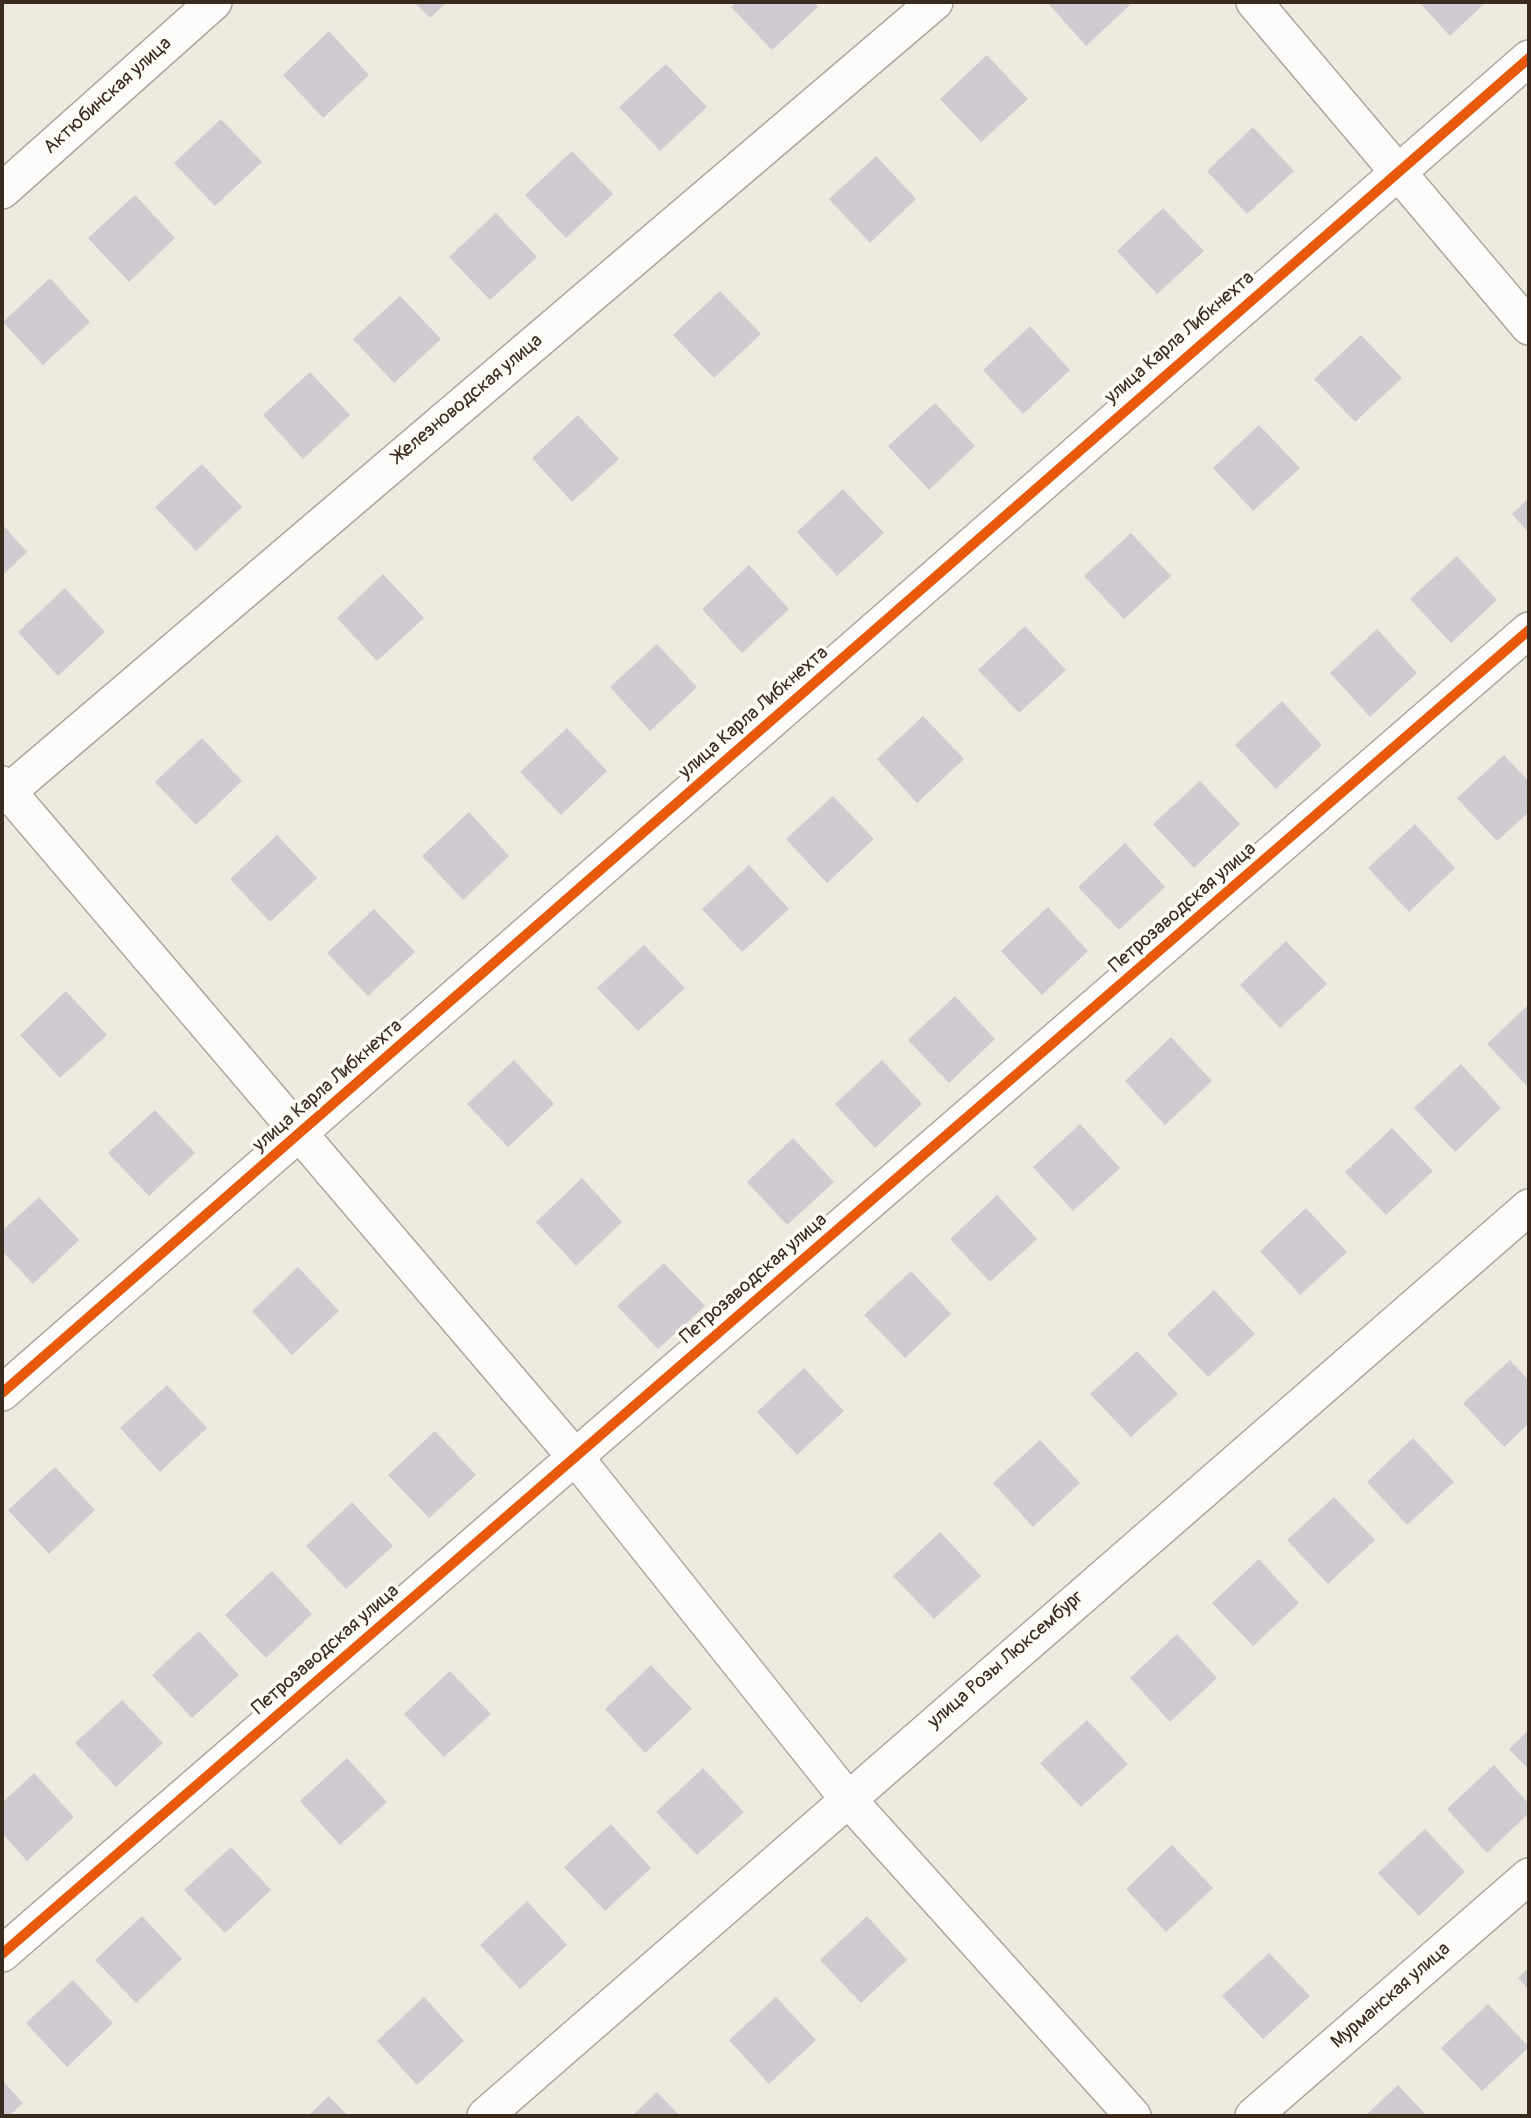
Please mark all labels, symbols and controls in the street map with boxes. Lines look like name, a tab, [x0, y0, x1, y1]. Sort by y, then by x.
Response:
street label: Актюбинская улица	[39, 33, 177, 159]
street label: улица Карла Либкнехта	[1101, 267, 1259, 409]
street label: Железноводская улица	[388, 330, 548, 468]
street label: улица Карла Либкнехта	[675, 642, 833, 784]
street label: Петрозаводская улица	[1105, 838, 1261, 978]
street label: улица Карла Либкнехта	[249, 1015, 407, 1157]
street label: Петрозаводская улица	[676, 1209, 832, 1349]
street label: Петрозаводская улица	[248, 1580, 404, 1720]
street label: улица Розы Люксембург	[924, 1586, 1088, 1734]
street label: Мурманская улица	[1327, 1938, 1455, 2054]

